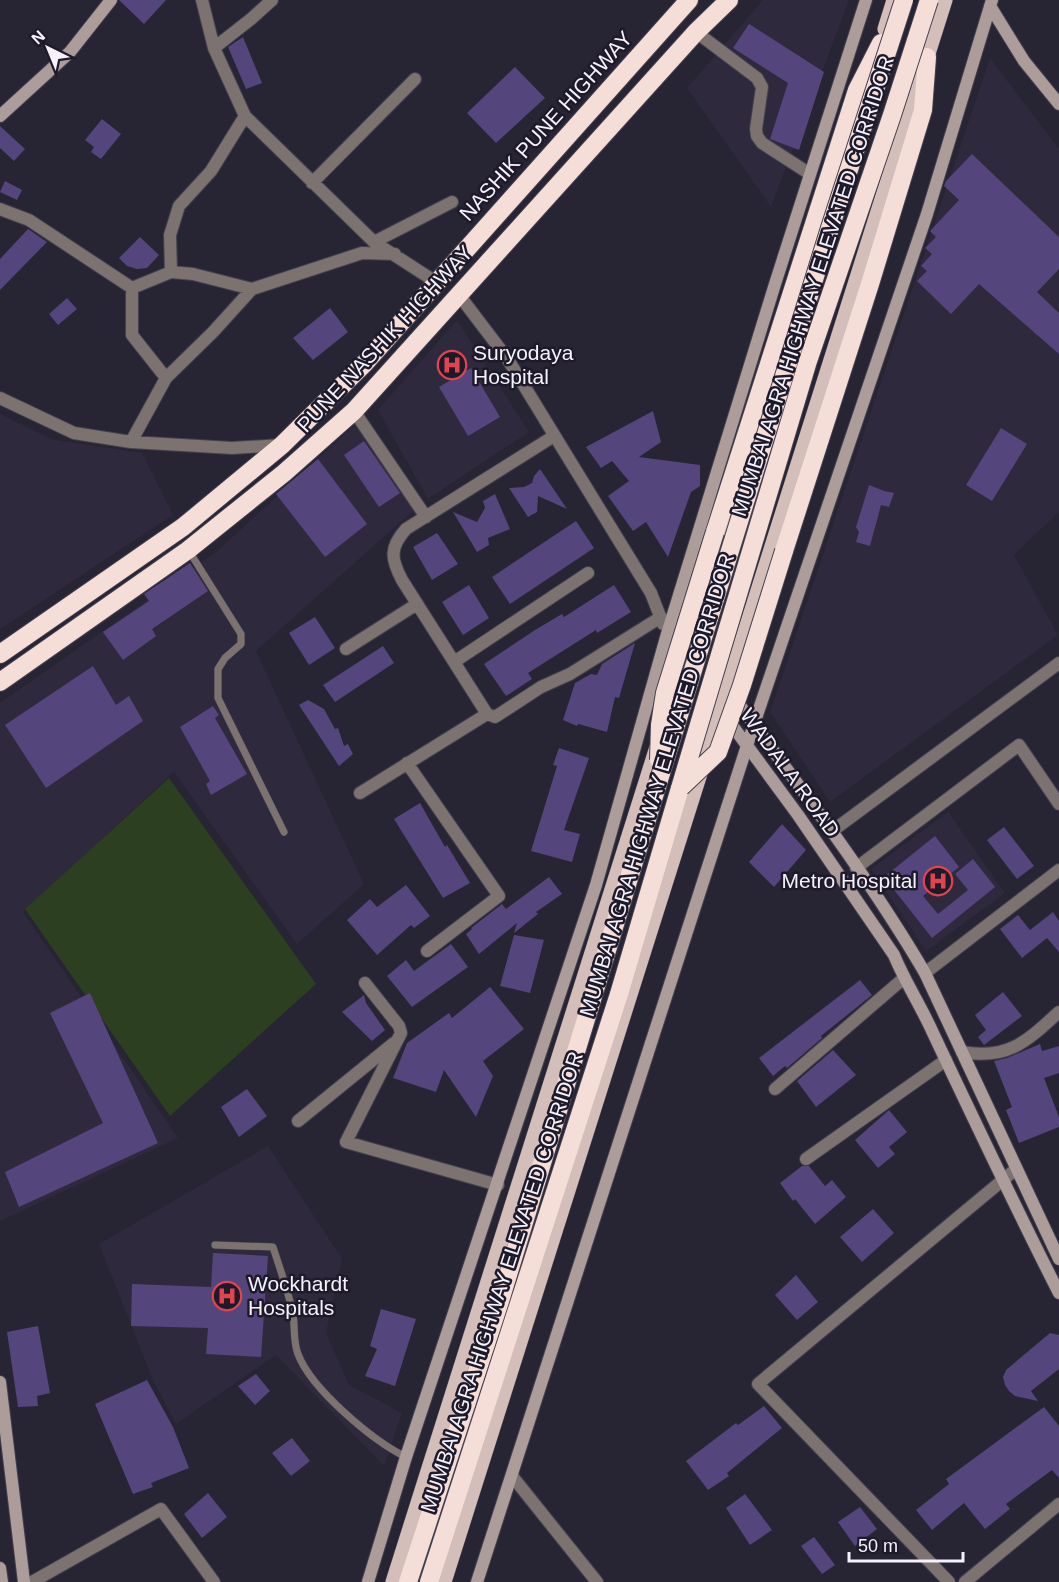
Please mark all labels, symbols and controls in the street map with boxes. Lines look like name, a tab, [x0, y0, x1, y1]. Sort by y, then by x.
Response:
north arrow	[18, 18, 78, 78]
street label: NASHIK PUNE HIGHWAY	[455, 26, 637, 225]
text: N	[28, 27, 48, 48]
street label: MUMBAI AGRA HIGHWAY ELEVATED CORRIDOR	[727, 53, 898, 519]
street label: PUNE NASHIK HIGHWAY	[292, 241, 477, 437]
place label: Suryodaya Hospital	[473, 341, 574, 388]
hospital icon: Suryodaya Hospital	[436, 349, 468, 381]
street label: MUMBAI AGRA HIGHWAY ELEVATED CORRIDOR	[575, 551, 738, 1019]
street label: WADALA ROAD	[736, 704, 845, 841]
hospital icon: Metro Hospital	[922, 865, 954, 897]
place label: Metro Hospital	[782, 869, 917, 892]
street label: MUMBAI AGRA HIGHWAY ELEVATED CORRIDOR	[416, 1049, 587, 1515]
place label: Wockhardt Hospitals	[248, 1272, 348, 1319]
hospital icon: Wockhardt Hospitals	[211, 1280, 243, 1312]
scale bar	[849, 1525, 963, 1563]
text: 50 m	[858, 1536, 898, 1556]

